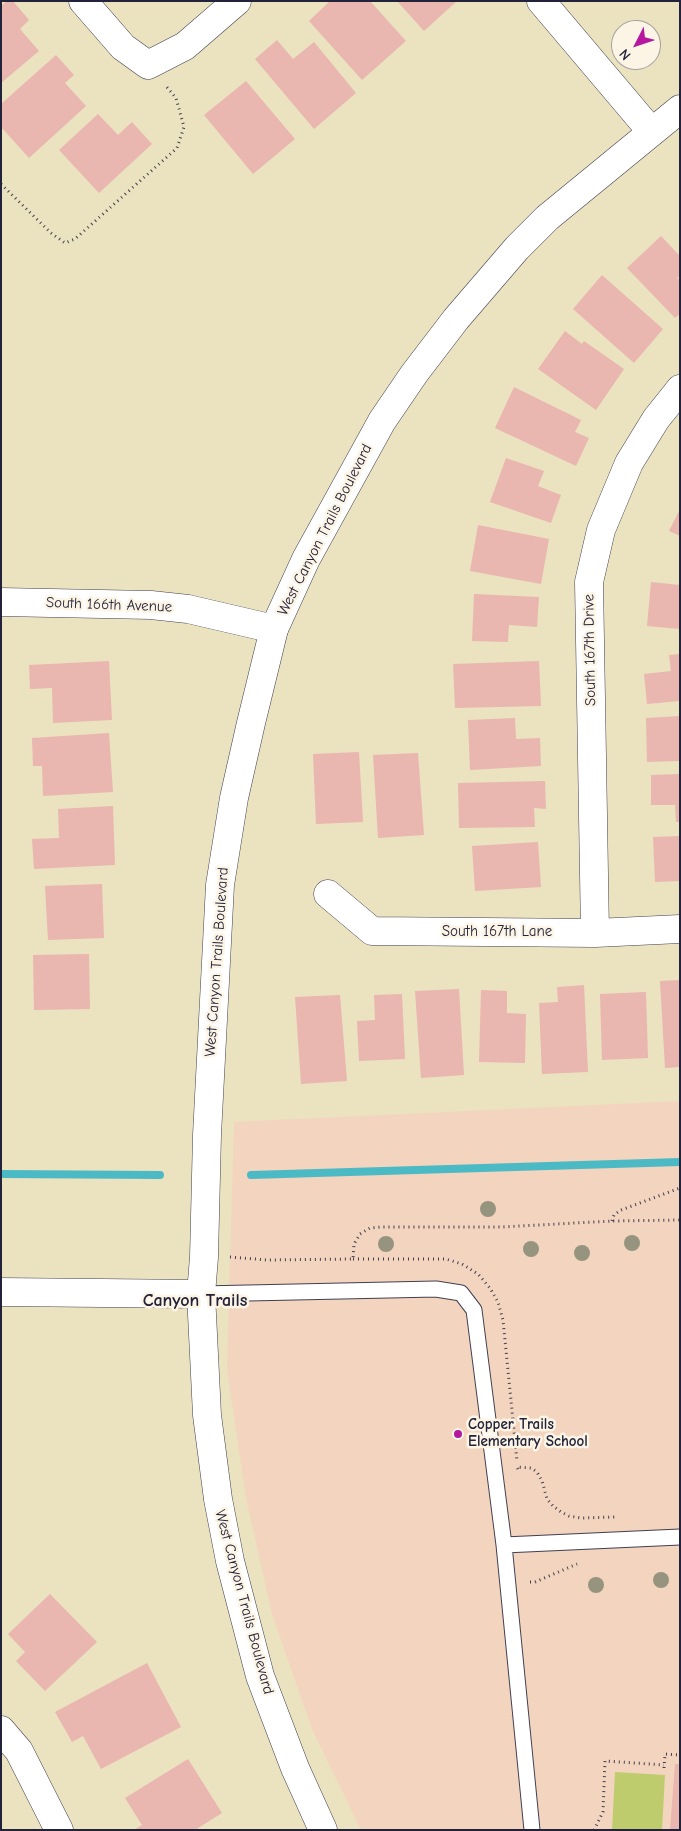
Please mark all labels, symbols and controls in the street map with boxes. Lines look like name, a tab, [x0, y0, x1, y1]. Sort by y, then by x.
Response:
north arrow	[611, 20, 661, 70]
text: N	[616, 45, 634, 64]
street label: West Canyon Trails Boulevard	[274, 441, 376, 619]
street label: South 166th Avenue	[46, 594, 172, 616]
street label: South 167th Drive	[580, 594, 600, 706]
street label: West Canyon Trails Boulevard	[201, 867, 233, 1057]
street label: South 167th Lane	[442, 923, 552, 941]
district label: Canyon Trails	[143, 1290, 247, 1312]
place label: Copper Trails Elementary School	[468, 1416, 588, 1451]
marker: Copper Trails Elementary School	[452, 1428, 464, 1440]
street label: West Canyon Trails Boulevard	[211, 1508, 277, 1696]

